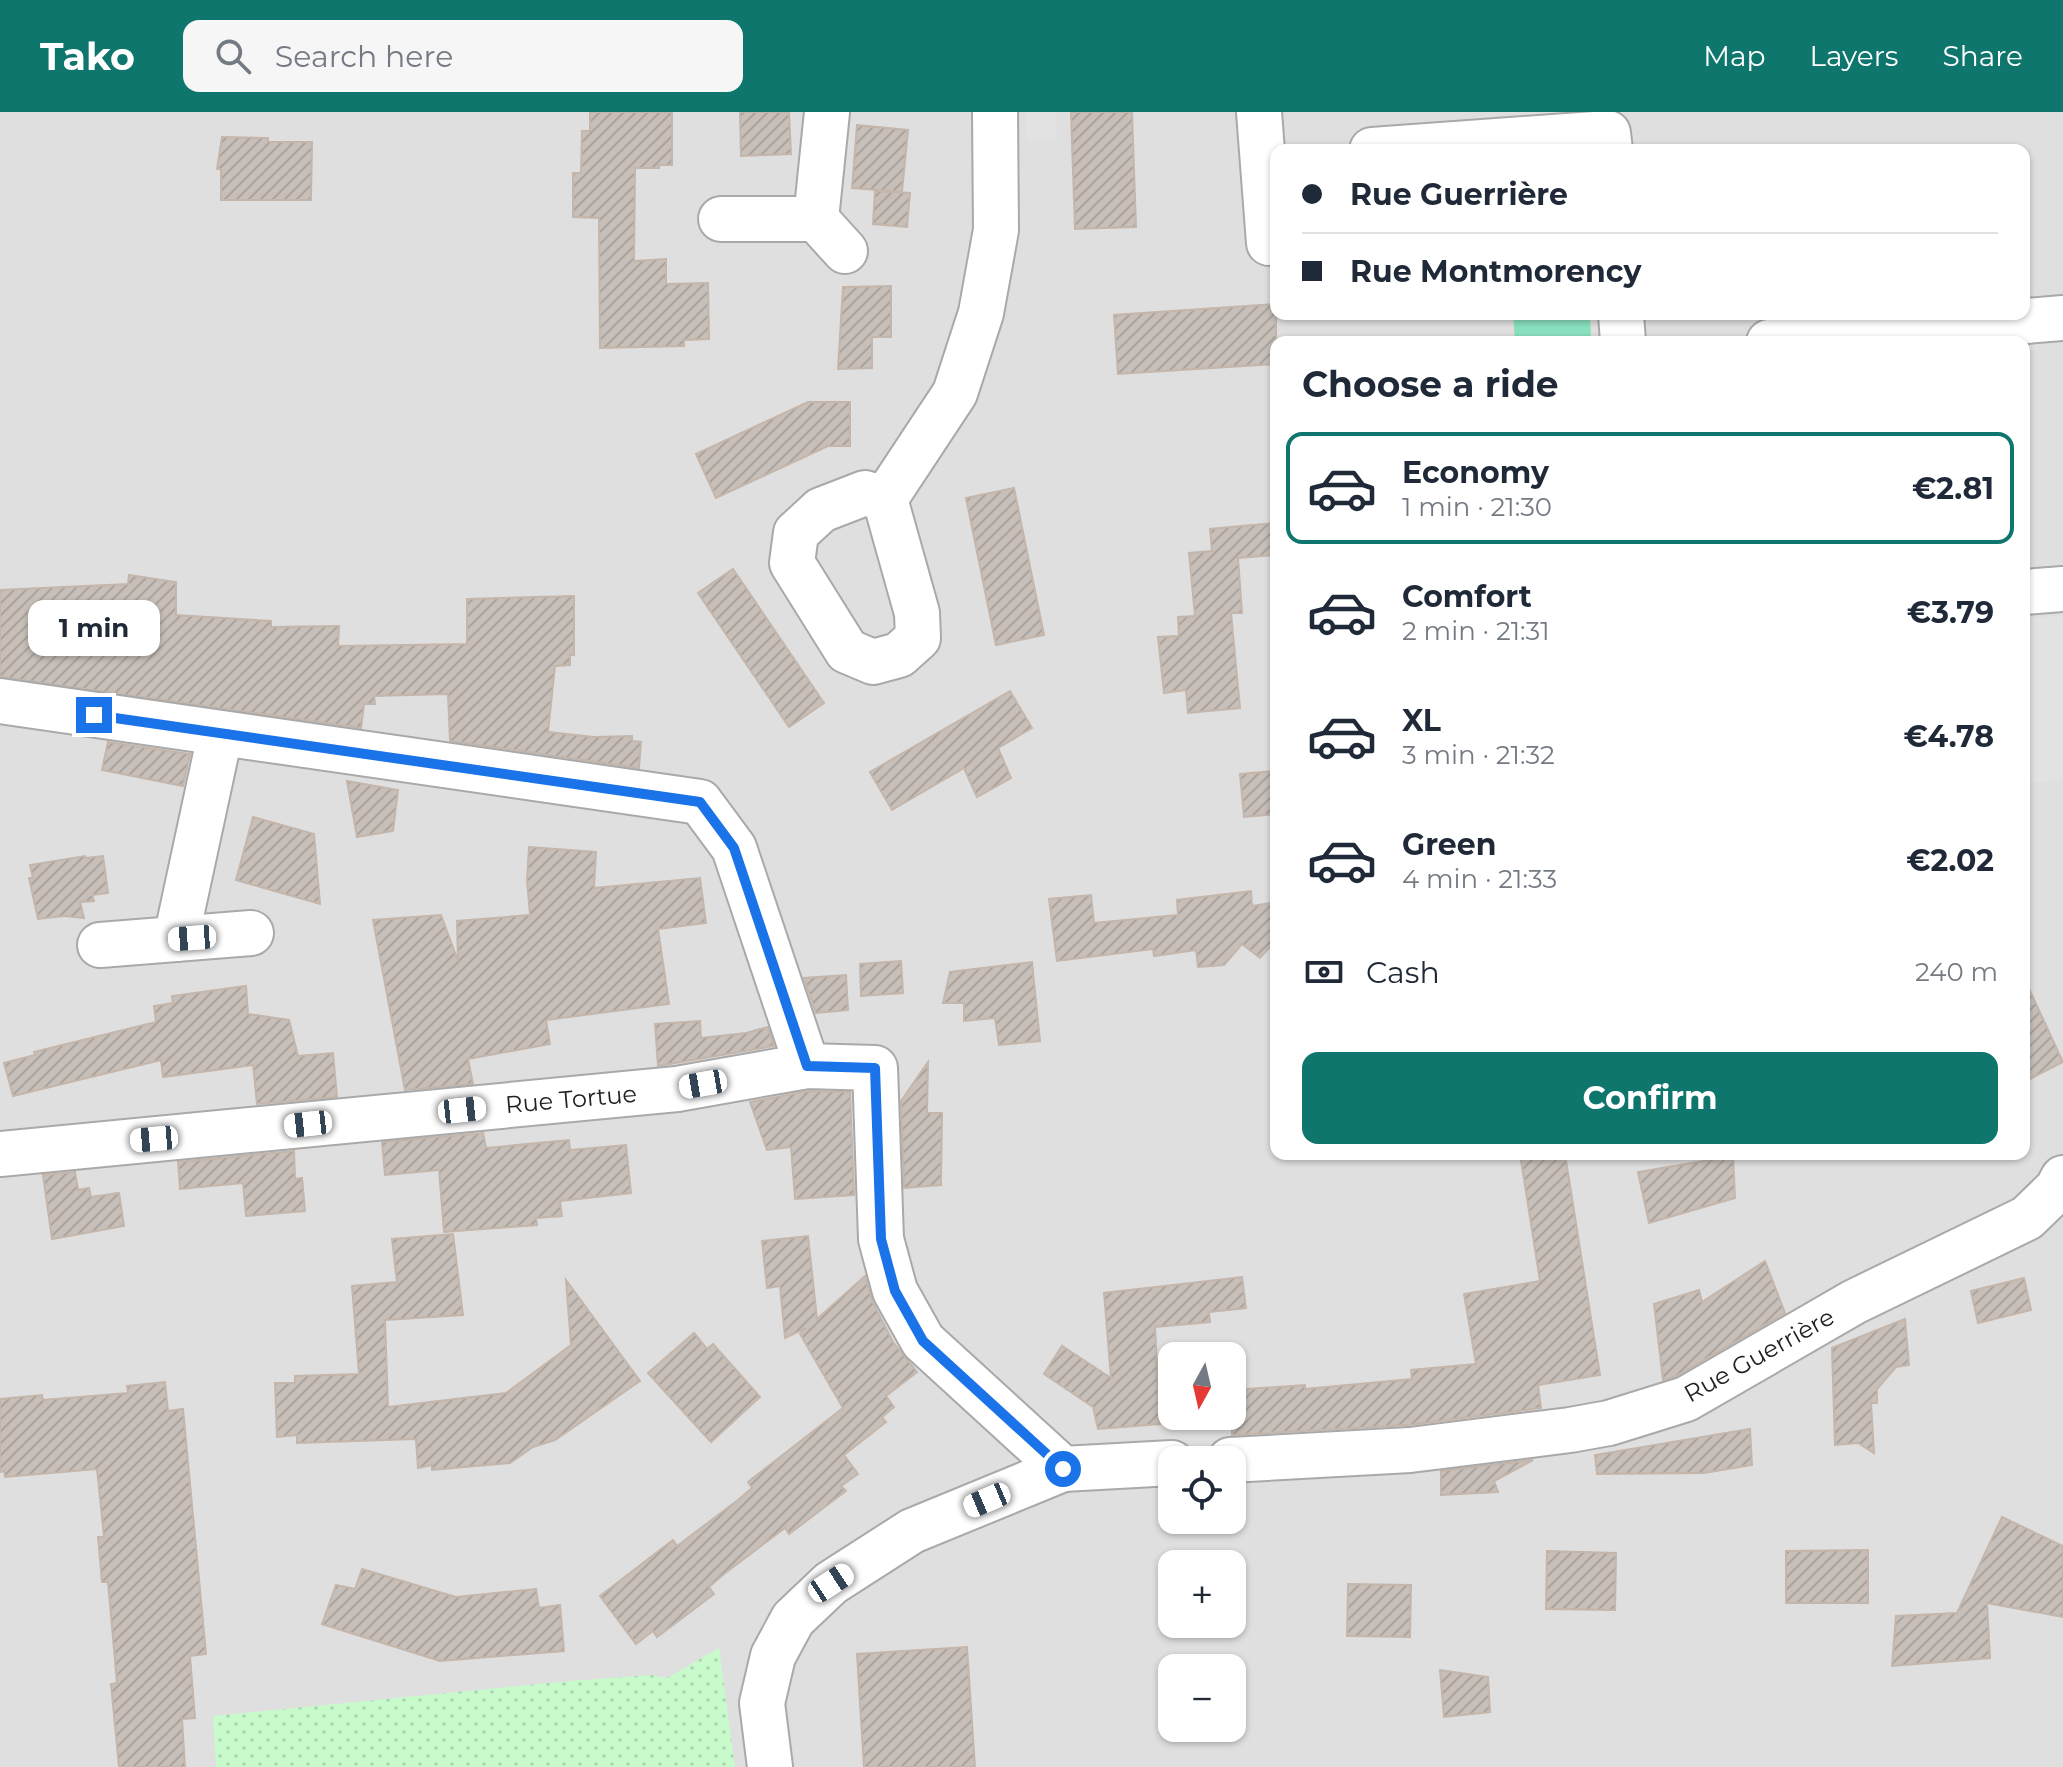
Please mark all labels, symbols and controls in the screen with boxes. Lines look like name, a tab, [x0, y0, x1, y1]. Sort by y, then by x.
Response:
search box	[183, 20, 743, 92]
text: Tako	[40, 33, 135, 80]
icon: search	[211, 34, 255, 78]
text: Search here	[275, 38, 453, 75]
text: Map	[1703, 39, 1766, 73]
text: Layers	[1810, 39, 1899, 73]
text: Share	[1943, 39, 2023, 73]
text: Rue Guerrière	[1350, 176, 1568, 213]
text: Rue Montmorency	[1350, 253, 1642, 290]
text: Choose a ride	[1302, 362, 1559, 406]
icon: car	[1306, 452, 1378, 524]
text: Economy	[1402, 454, 1549, 491]
text: €2.81	[1912, 470, 1994, 507]
text: 1 min · 21:30	[1402, 491, 1552, 523]
icon: car	[1306, 576, 1378, 648]
text: Comfort	[1402, 578, 1532, 615]
text: €3.79	[1907, 594, 1994, 631]
callout: 1 min	[28, 599, 160, 655]
text: 1 min	[59, 612, 129, 644]
text: 2 min · 21:31	[1402, 615, 1550, 647]
route end	[76, 697, 112, 733]
icon: car	[1306, 700, 1378, 772]
text: XL	[1402, 702, 1441, 739]
text: €4.78	[1904, 718, 1994, 755]
text: 3 min · 21:32	[1402, 739, 1555, 771]
icon: car	[1306, 824, 1378, 896]
text: Green	[1402, 826, 1496, 863]
text: €2.02	[1906, 842, 1994, 879]
text: 4 min · 21:33	[1402, 863, 1557, 895]
car	[167, 924, 217, 952]
icon: cash	[1302, 950, 1346, 994]
text: Cash	[1366, 954, 1440, 991]
text: 240 m	[1915, 956, 1998, 988]
button: Confirm	[1302, 1052, 1998, 1144]
car	[677, 1068, 729, 1100]
street label: Rue Tortue	[504, 1079, 638, 1119]
car	[437, 1096, 487, 1124]
car	[283, 1110, 333, 1138]
car	[129, 1125, 179, 1153]
street label: Rue Guerrière	[1679, 1302, 1839, 1408]
north arrow	[1158, 1342, 1246, 1430]
map controls	[1158, 1342, 1246, 1742]
button: locate	[1158, 1446, 1246, 1534]
route start	[1045, 1451, 1081, 1487]
car	[960, 1480, 1014, 1520]
button: +	[1158, 1550, 1246, 1638]
car	[804, 1560, 858, 1606]
button: −	[1158, 1654, 1246, 1742]

